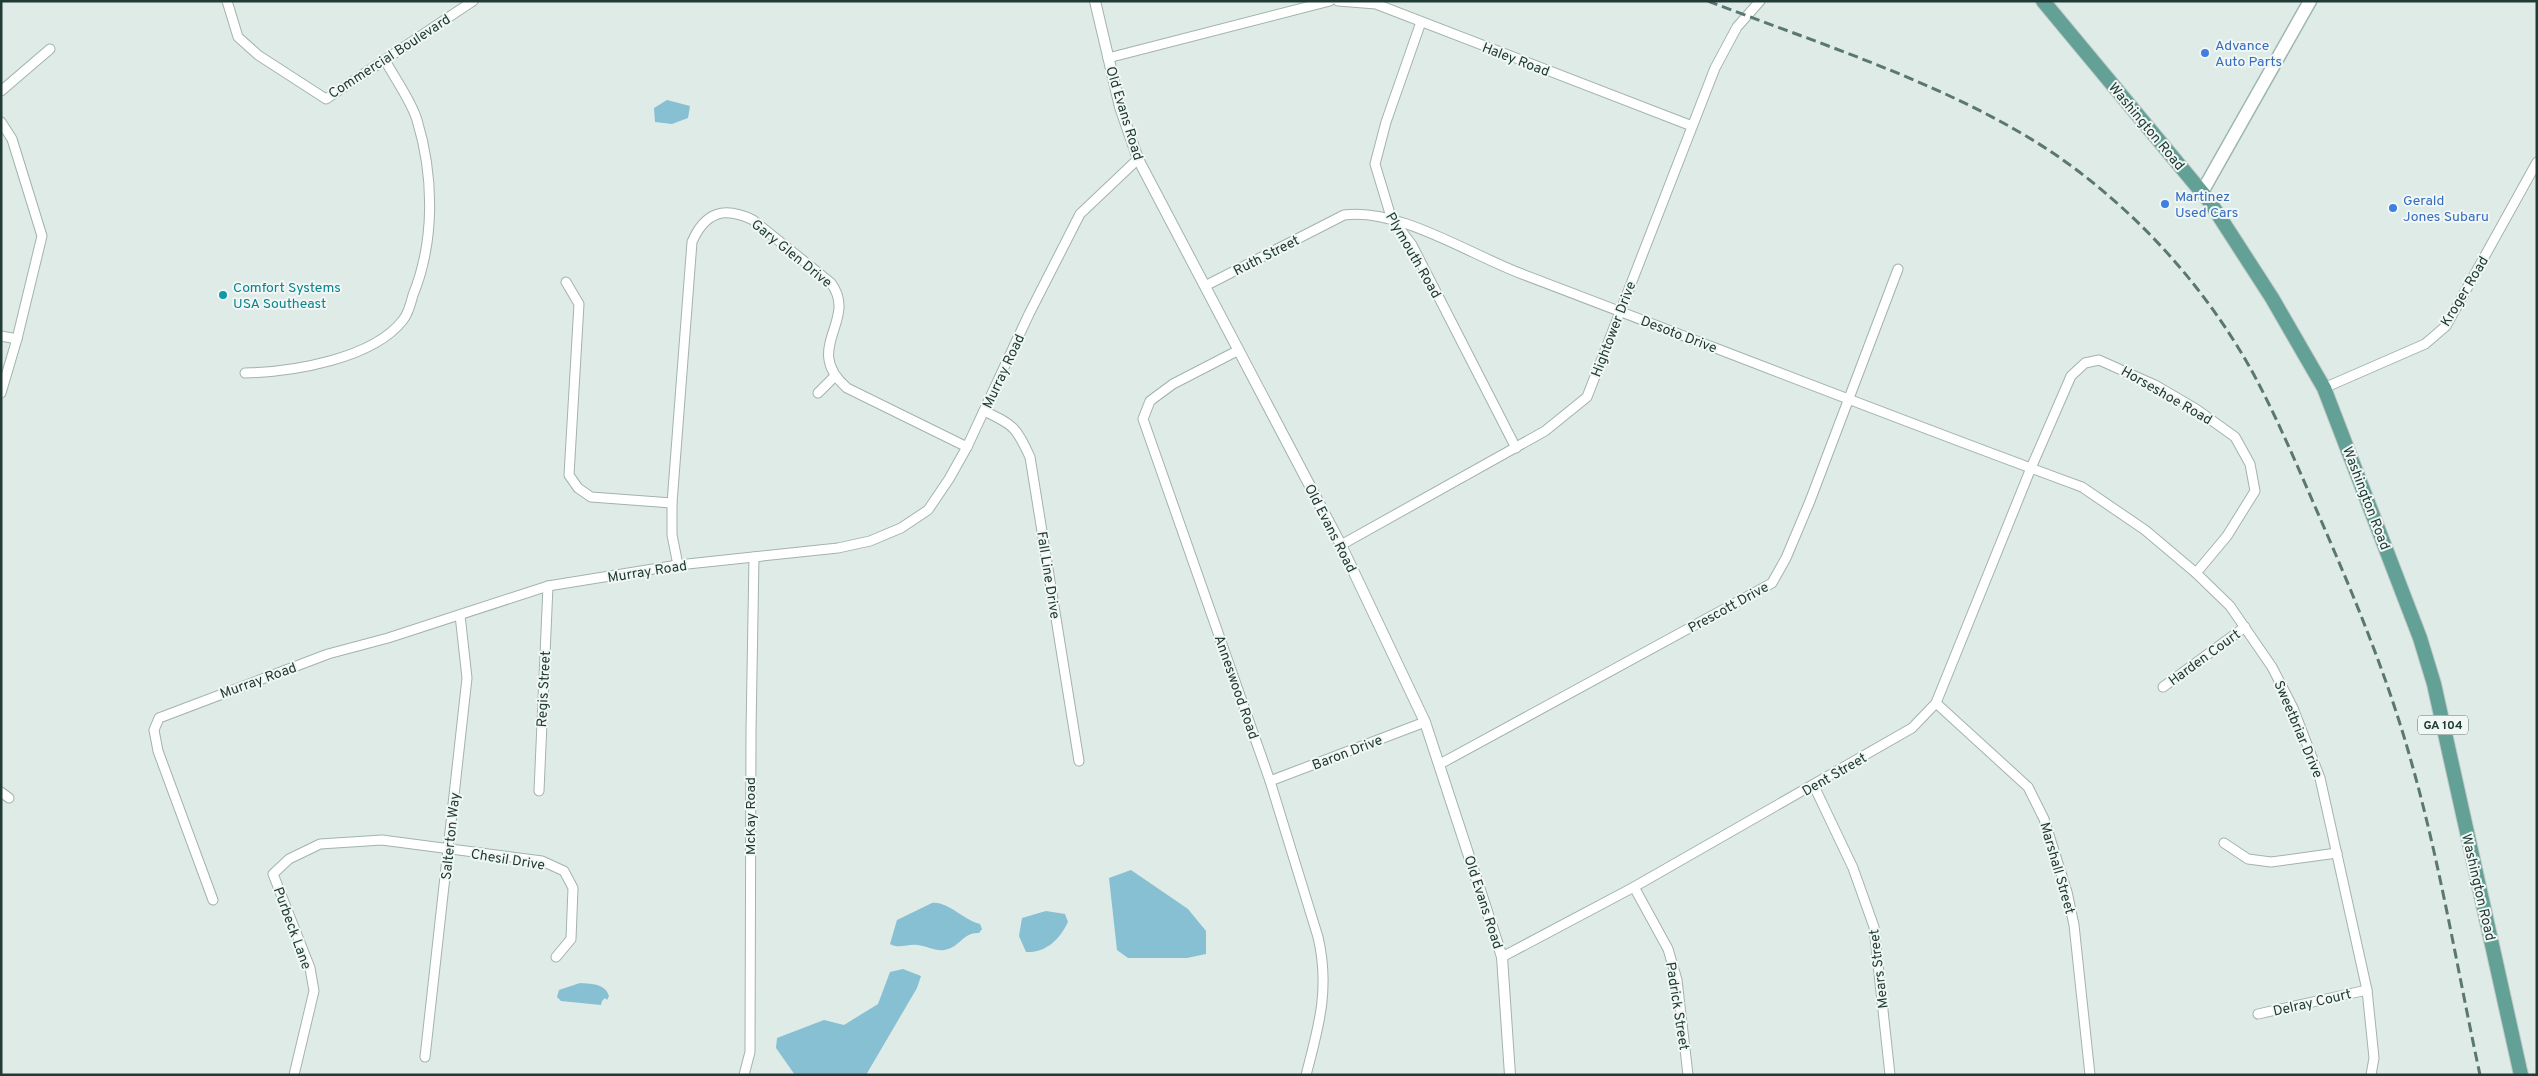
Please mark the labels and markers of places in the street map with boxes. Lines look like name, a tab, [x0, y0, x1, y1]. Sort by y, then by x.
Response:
place label: Advance Auto Parts	[2215, 38, 2282, 71]
marker: Advance Auto Parts	[2199, 47, 2211, 59]
place label: Martinez Used Cars	[2175, 189, 2238, 222]
place label: Gerald Jones Subaru	[2403, 193, 2489, 226]
marker: Martinez Used Cars	[2159, 198, 2171, 210]
marker: Gerald Jones Subaru	[2387, 202, 2399, 214]
place label: Comfort Systems USA Southeast	[233, 280, 341, 313]
marker: Comfort Systems USA Southeast	[217, 289, 229, 301]

